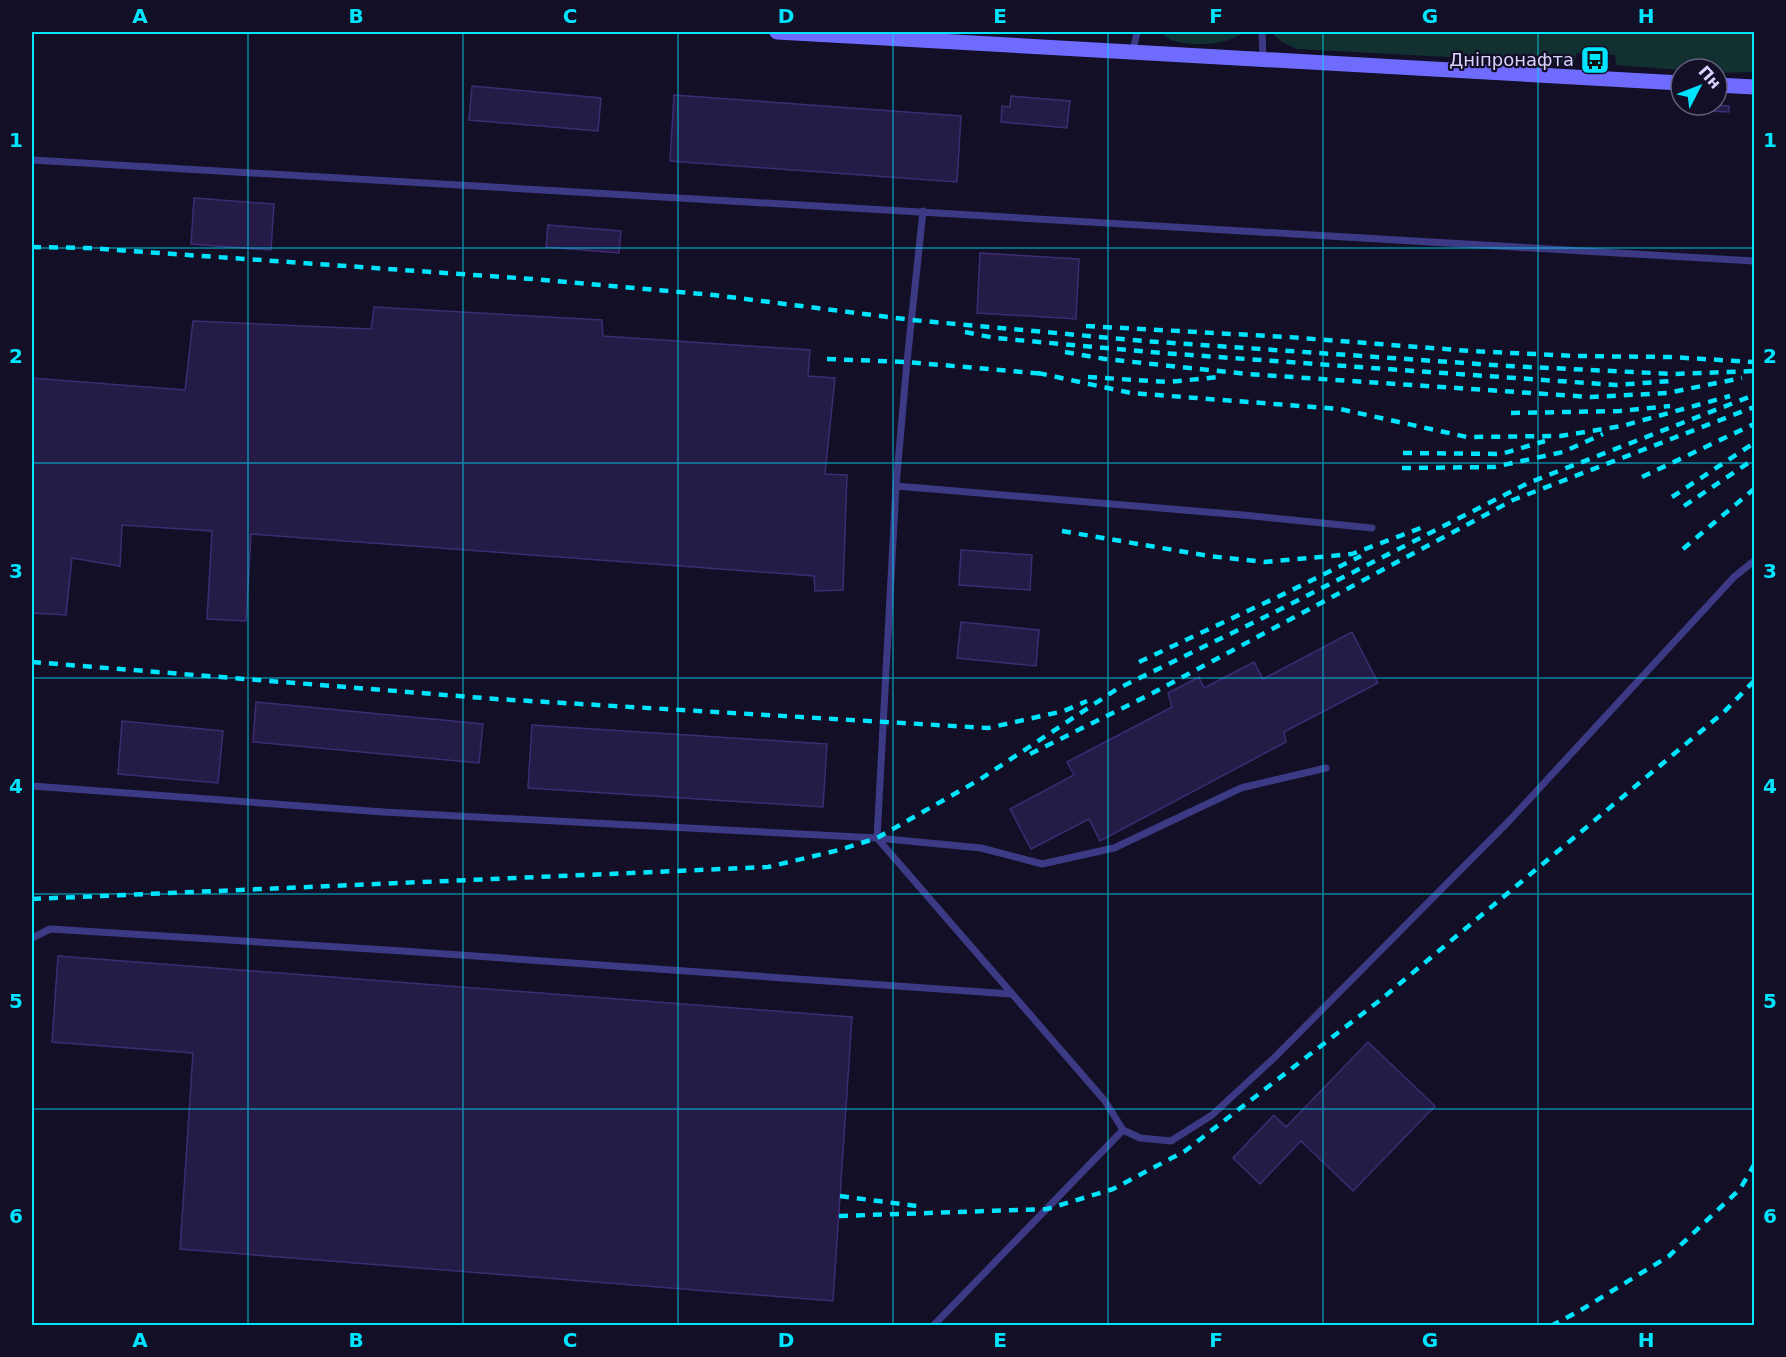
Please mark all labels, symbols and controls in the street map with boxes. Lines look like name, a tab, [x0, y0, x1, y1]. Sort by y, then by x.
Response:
text: A	[132, 4, 148, 28]
text: B	[348, 4, 364, 28]
text: C	[563, 4, 577, 28]
text: D	[778, 4, 794, 28]
text: E	[993, 4, 1007, 28]
text: F	[1209, 4, 1223, 28]
text: G	[1422, 4, 1438, 28]
text: H	[1638, 4, 1654, 28]
bus stop icon: Дніпронафта	[1579, 44, 1611, 76]
place label: Дніпронафта	[1449, 49, 1574, 70]
north arrow	[1669, 57, 1729, 117]
text: Пн	[1695, 62, 1725, 93]
text: 1	[9, 128, 23, 152]
text: 1	[1763, 128, 1777, 152]
text: 2	[9, 344, 23, 368]
text: 2	[1763, 344, 1777, 368]
text: 3	[9, 559, 23, 583]
text: 3	[1763, 559, 1777, 583]
text: 4	[9, 774, 23, 798]
text: 4	[1763, 774, 1777, 798]
text: 5	[9, 989, 23, 1013]
text: 5	[1763, 989, 1777, 1013]
text: 6	[9, 1204, 23, 1228]
text: 6	[1763, 1204, 1777, 1228]
text: A	[132, 1328, 148, 1352]
text: B	[348, 1328, 364, 1352]
text: C	[563, 1328, 577, 1352]
text: D	[778, 1328, 794, 1352]
text: E	[993, 1328, 1007, 1352]
text: F	[1209, 1328, 1223, 1352]
text: G	[1422, 1328, 1438, 1352]
text: H	[1638, 1328, 1654, 1352]

